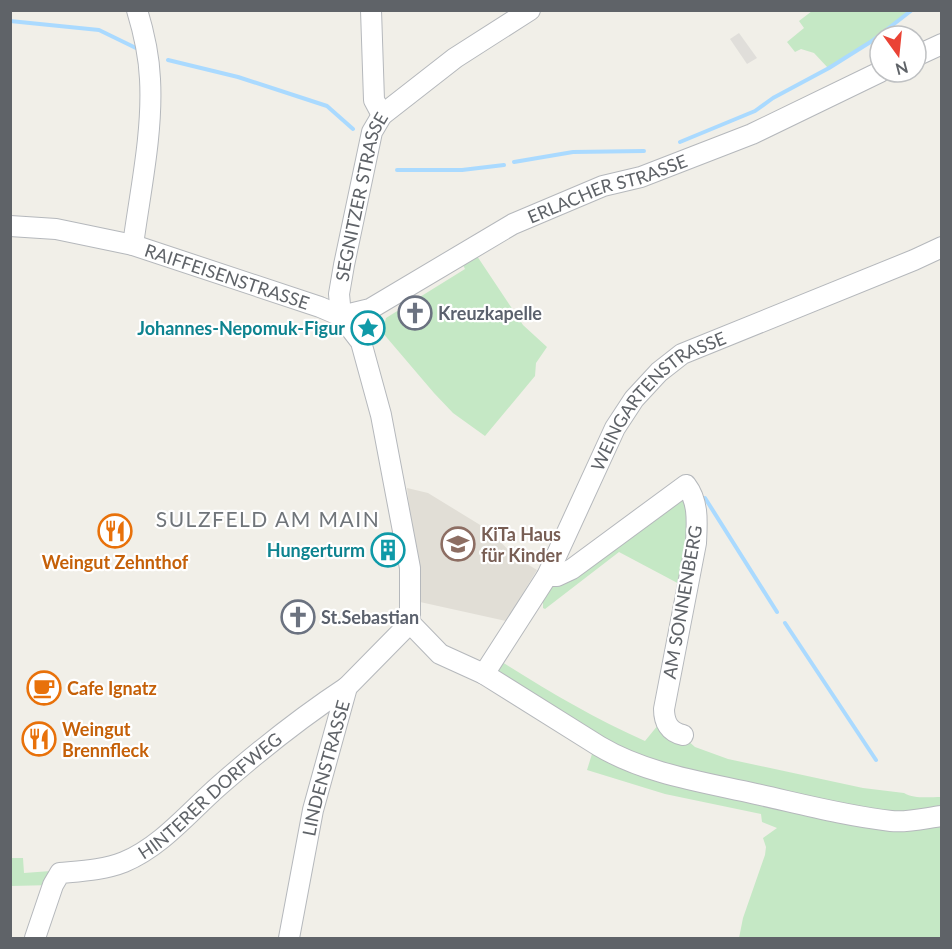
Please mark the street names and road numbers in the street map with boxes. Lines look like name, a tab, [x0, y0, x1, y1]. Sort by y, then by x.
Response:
street label: SEGNITZER STRASSE	[330, 108, 392, 283]
street label: ERLACHER STRASSE	[524, 149, 690, 228]
street label: RAIFFEISENSTRASSE	[142, 239, 312, 314]
street label: WEINGARTENSTRASSE	[586, 326, 729, 474]
street label: AM SONNENBERG	[658, 523, 706, 681]
street label: LINDENSTRASSE	[297, 698, 354, 838]
street label: HINTERER DORFWEG	[134, 727, 286, 863]

